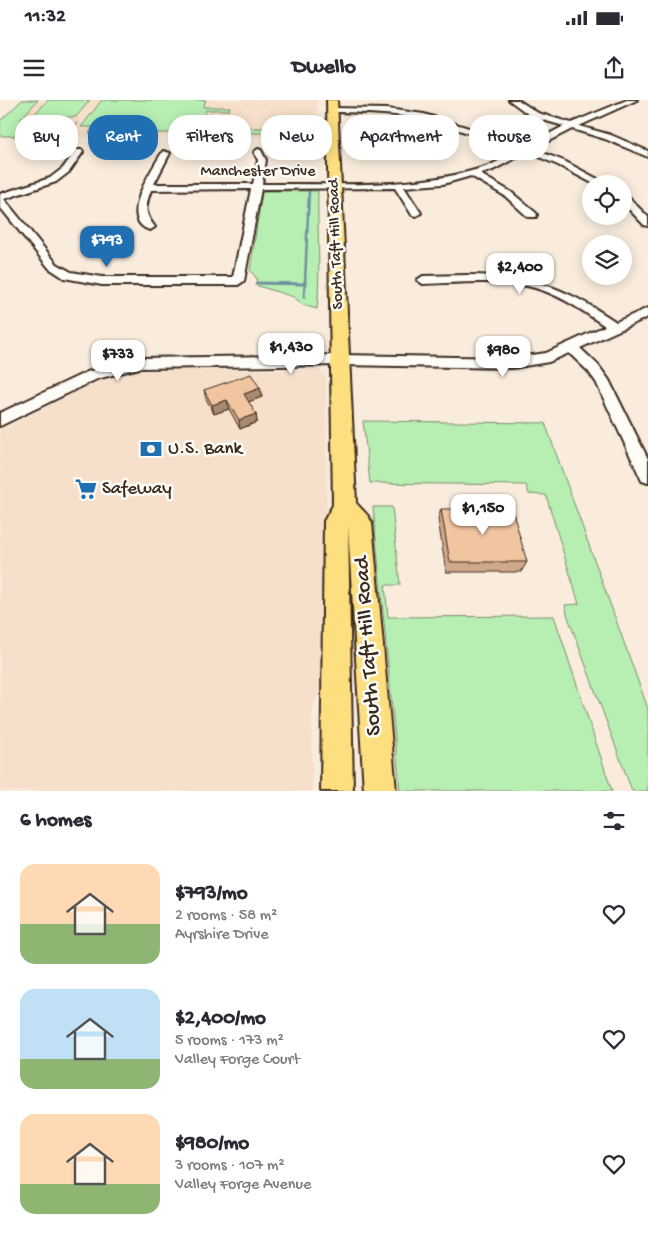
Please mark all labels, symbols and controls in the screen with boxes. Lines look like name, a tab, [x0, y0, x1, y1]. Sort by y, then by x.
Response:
text: 11:32	[25, 6, 66, 29]
icon: menu	[20, 54, 48, 82]
icon: share	[600, 54, 628, 82]
text: Dwello	[292, 55, 356, 81]
chip: Buy	[15, 115, 78, 160]
chip: Rent	[88, 115, 158, 160]
chip: Filters	[168, 115, 251, 160]
chip: New	[261, 115, 332, 160]
chip: Apartment	[342, 115, 459, 160]
chip: House	[469, 115, 549, 160]
street label: Manchester Drive	[201, 163, 316, 182]
map controls	[582, 175, 632, 285]
button: locate	[582, 175, 632, 225]
street label: South Taft Hill Road	[325, 177, 349, 310]
pin: $793	[77, 226, 137, 268]
text: $793	[91, 232, 123, 251]
button: layers	[582, 235, 632, 285]
pin: $2,400	[479, 252, 561, 295]
text: $2,400	[497, 259, 543, 278]
pin: $1,430	[250, 332, 332, 375]
pin: $980	[473, 336, 533, 378]
text: $1,430	[269, 339, 313, 358]
pin: $733	[88, 340, 148, 382]
text: $980	[486, 342, 520, 361]
text: $733	[102, 346, 134, 365]
bank icon: U.S. Bank	[138, 436, 164, 462]
place label: U.S. Bank	[168, 438, 243, 461]
supermarket icon: Safeway	[73, 476, 99, 502]
place label: Safeway	[102, 478, 172, 501]
pin: $1,150	[442, 494, 524, 536]
text: $1,150	[462, 500, 504, 519]
street label: South Taft Hill Road	[350, 553, 388, 737]
icon: filters	[600, 807, 628, 835]
text: 6 homes	[20, 809, 91, 834]
text: $793/mo	[175, 882, 248, 907]
icon: home	[60, 884, 120, 944]
icon: heart	[600, 900, 628, 928]
text: 2 rooms · 58 m²	[175, 907, 277, 926]
text: Ayrshire Drive	[175, 926, 269, 945]
text: $2,400/mo	[175, 1007, 266, 1032]
icon: home	[60, 1009, 120, 1069]
icon: heart	[600, 1025, 628, 1053]
text: 5 rooms · 173 m²	[175, 1032, 284, 1051]
text: Valley Forge Court	[175, 1051, 300, 1070]
text: $980/mo	[175, 1132, 249, 1157]
icon: home	[60, 1134, 120, 1194]
icon: heart	[600, 1150, 628, 1178]
text: 3 rooms · 107 m²	[175, 1157, 285, 1176]
text: Valley Forge Avenue	[175, 1176, 311, 1195]

